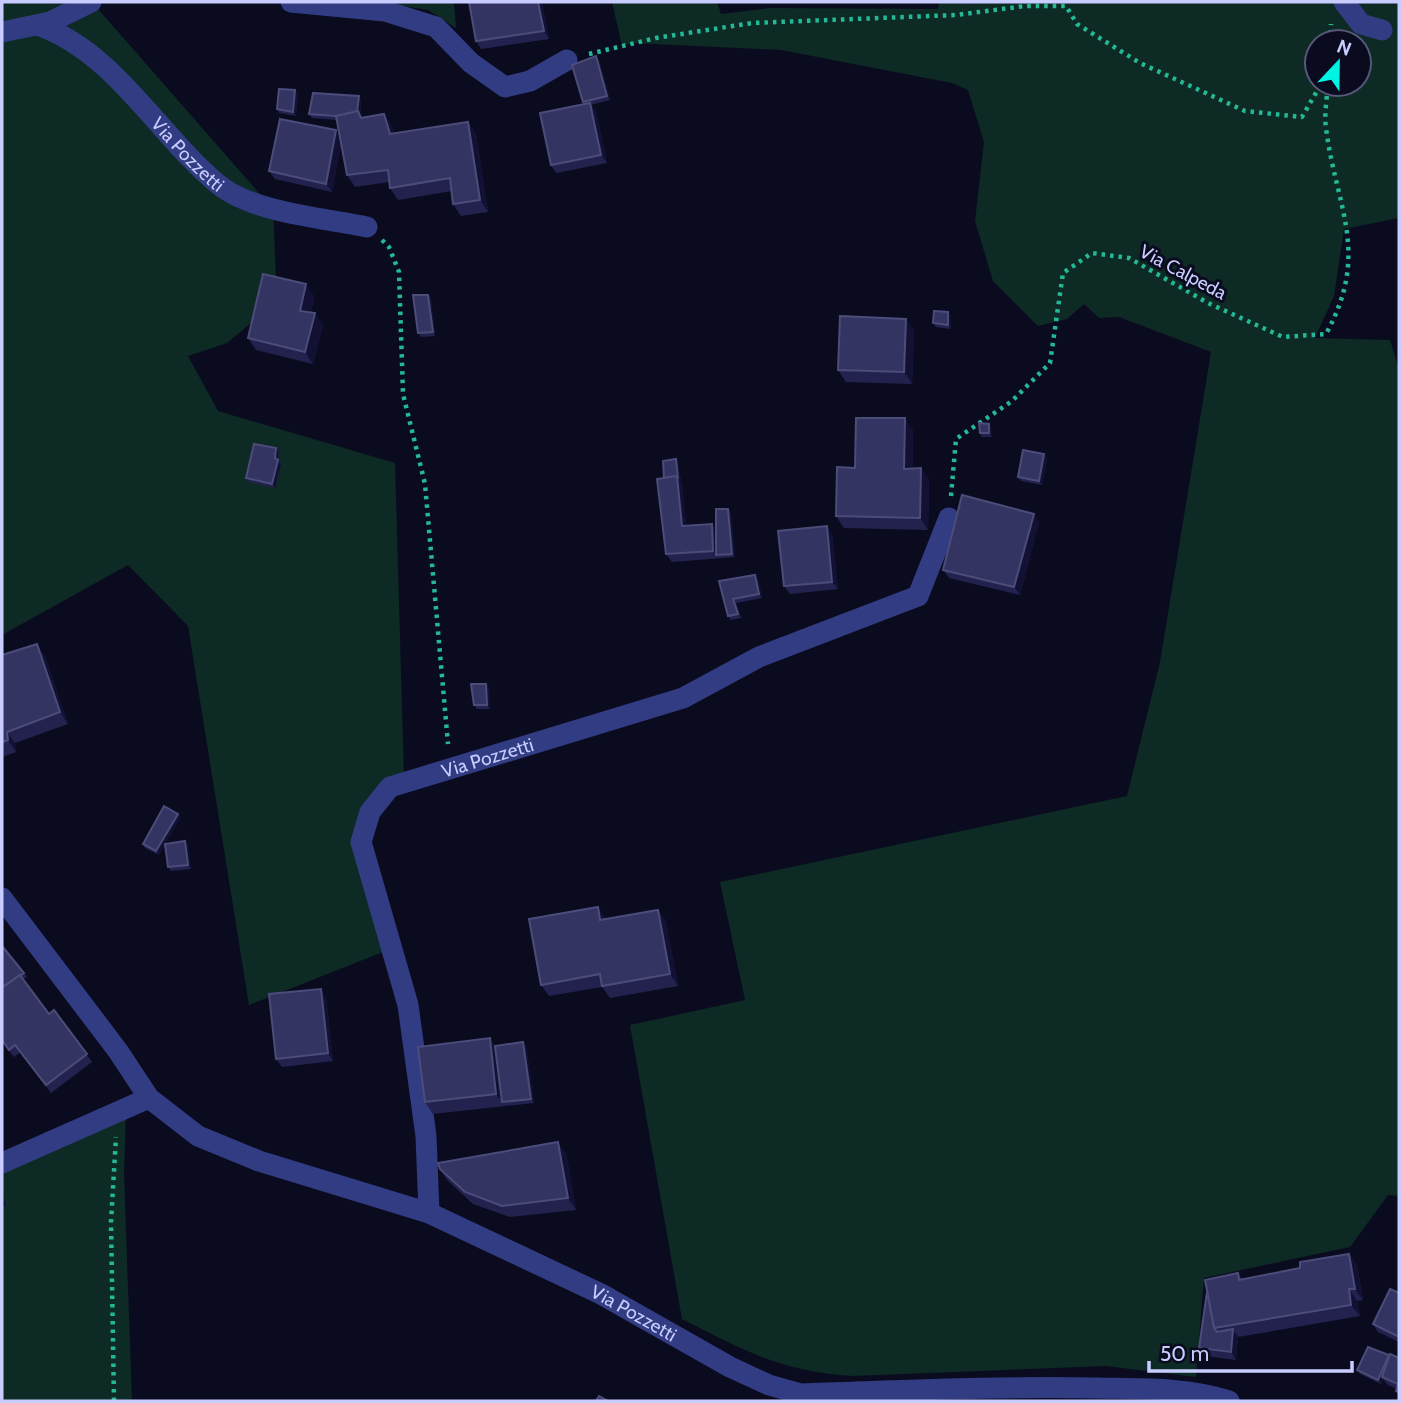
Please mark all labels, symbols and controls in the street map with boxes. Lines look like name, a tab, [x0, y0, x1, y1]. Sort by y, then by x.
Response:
north arrow	[1303, 28, 1373, 98]
text: N	[1334, 35, 1355, 61]
street label: Via Pozzetti	[147, 112, 229, 196]
street label: Via Calpeda	[1136, 240, 1230, 304]
street label: Via Pozzetti	[439, 733, 536, 782]
street label: Via Pozzetti	[587, 1279, 681, 1346]
scale bar	[1149, 1330, 1352, 1374]
text: 50 m	[1160, 1341, 1209, 1366]

